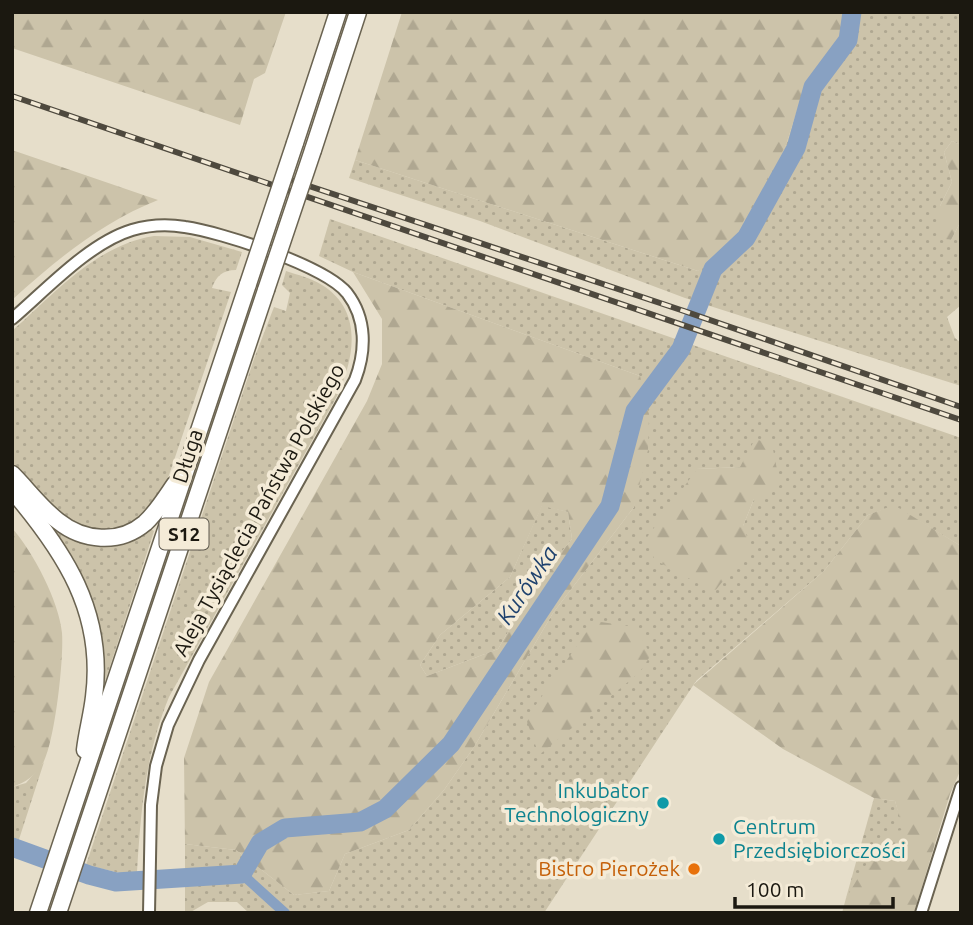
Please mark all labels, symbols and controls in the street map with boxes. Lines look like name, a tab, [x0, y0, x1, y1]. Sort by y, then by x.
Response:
street label: Aleja Tysiąclecia Państwa Polskiego	[168, 359, 349, 660]
street label: Długa	[167, 426, 207, 486]
road number: S12	[160, 519, 208, 550]
water label: Kurówka	[491, 541, 562, 628]
place label: Inkubator Technologiczny	[504, 778, 649, 826]
marker: Inkubator Technologiczny	[655, 795, 671, 811]
place label: Centrum Przedsiębiorczości	[733, 814, 906, 862]
marker: Centrum Przedsiębiorczości	[711, 831, 727, 847]
place label: Bistro Pierożek	[538, 856, 680, 880]
marker: Bistro Pierożek	[686, 861, 702, 877]
scale bar	[735, 866, 892, 910]
text: 100 m	[746, 877, 804, 901]

